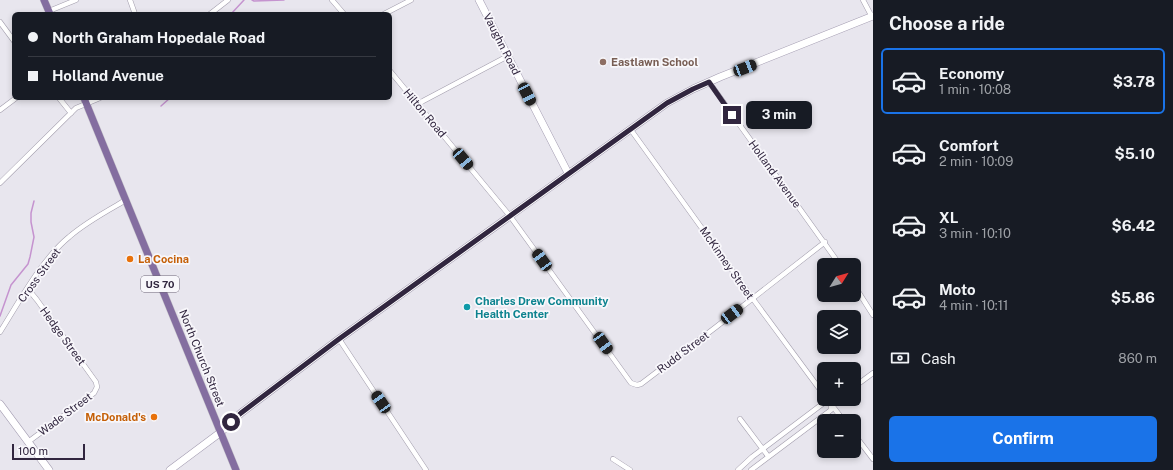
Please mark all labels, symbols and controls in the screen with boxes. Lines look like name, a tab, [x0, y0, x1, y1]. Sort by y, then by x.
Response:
street label: Vaughn Road	[481, 11, 523, 77]
text: Choose a ride	[889, 13, 1005, 34]
text: North Graham Hopedale Road	[52, 29, 265, 46]
place label: Eastlawn School	[611, 56, 698, 68]
marker: Eastlawn School	[598, 57, 608, 67]
car	[732, 58, 758, 78]
icon: car	[891, 63, 927, 99]
text: Economy	[939, 65, 1004, 82]
text: Holland Avenue	[52, 67, 164, 84]
text: $3.78	[1113, 73, 1155, 90]
car	[516, 81, 538, 107]
text: 1 min · 10:08	[939, 82, 1011, 97]
street label: Hilton Road	[401, 86, 449, 140]
callout: 3 min	[746, 101, 812, 129]
route end	[723, 106, 741, 124]
text: 3 min	[762, 107, 796, 122]
icon: car	[891, 135, 927, 171]
text: Comfort	[939, 137, 999, 154]
street label: Holland Avenue	[746, 138, 804, 210]
text: $5.10	[1115, 145, 1155, 162]
car	[451, 146, 475, 172]
text: 2 min · 10:09	[939, 154, 1013, 169]
icon: car	[891, 207, 927, 243]
text: XL	[939, 209, 958, 226]
text: $6.42	[1112, 217, 1155, 234]
street label: McKinney Street	[698, 225, 756, 301]
text: 3 min · 10:10	[939, 226, 1011, 241]
street label: Cross Street	[15, 246, 63, 304]
car	[530, 247, 554, 273]
place label: La Cocina	[138, 253, 189, 265]
marker: La Cocina	[125, 254, 135, 264]
north arrow	[817, 258, 861, 302]
map controls	[817, 258, 861, 458]
road number: US 70	[141, 276, 179, 292]
icon: car	[891, 279, 927, 315]
text: Moto	[939, 281, 976, 298]
text: $5.86	[1111, 289, 1155, 306]
place label: Charles Drew Community Health Center	[475, 295, 609, 320]
text: 4 min · 10:11	[939, 298, 1008, 313]
marker: Charles Drew Community Health Center	[462, 302, 472, 312]
car	[719, 302, 745, 326]
street label: Hedge Street	[38, 305, 88, 367]
street label: North Church Street	[177, 308, 227, 408]
button: layers	[817, 310, 861, 354]
street label: Rudd Street	[655, 329, 711, 375]
car	[591, 330, 615, 356]
icon: cash	[889, 347, 911, 369]
text: Cash	[921, 350, 956, 367]
text: 860 m	[1118, 351, 1157, 366]
button: +	[817, 362, 861, 406]
car	[369, 389, 393, 415]
street label: Wade Street	[36, 390, 94, 438]
place label: McDonald's	[85, 411, 146, 423]
marker: McDonald's	[149, 412, 159, 422]
route start	[222, 413, 240, 431]
button: −	[817, 414, 861, 458]
button: Confirm	[889, 416, 1157, 462]
scale bar	[12, 442, 85, 461]
text: 100 m	[18, 445, 48, 457]

